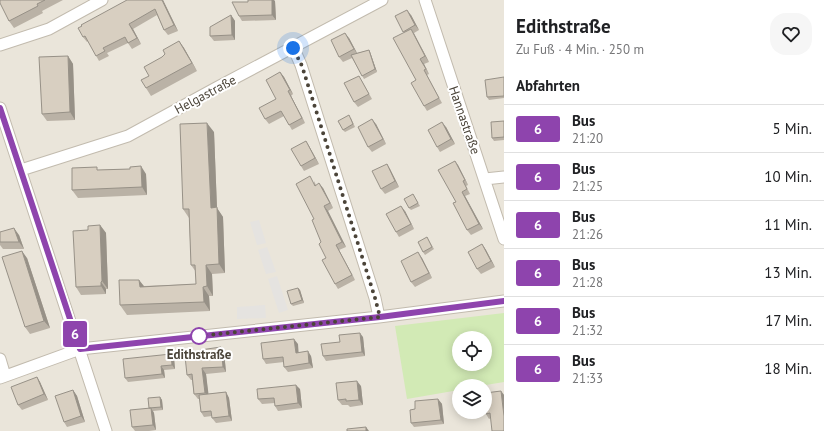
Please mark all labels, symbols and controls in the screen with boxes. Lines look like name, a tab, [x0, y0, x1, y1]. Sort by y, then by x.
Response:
button: heart	[770, 13, 812, 55]
text: Edithstraße	[516, 14, 611, 38]
your location	[283, 38, 303, 58]
text: Zu Fuß · 4 Min. · 250 m	[516, 41, 644, 58]
street label: Helgastraße	[171, 71, 239, 118]
text: Abfahrten	[516, 76, 580, 95]
street label: Hannastraße	[445, 84, 484, 156]
text: Bus	[572, 111, 595, 130]
text: 5 Min.	[773, 119, 812, 138]
text: 6	[534, 120, 542, 138]
text: 21:20	[572, 130, 603, 147]
text: Bus	[572, 159, 595, 178]
text: 10 Min.	[764, 167, 812, 186]
text: 6	[534, 168, 542, 186]
text: 21:25	[572, 178, 603, 195]
text: Bus	[572, 207, 595, 226]
text: 11 Min.	[764, 215, 812, 234]
text: 6	[534, 216, 542, 234]
text: 21:26	[572, 226, 603, 243]
text: Bus	[572, 255, 595, 274]
text: 13 Min.	[764, 263, 812, 282]
text: 6	[534, 264, 542, 282]
text: 21:28	[572, 274, 603, 291]
text: Bus	[572, 303, 595, 322]
text: 17 Min.	[765, 311, 812, 330]
text: 6	[534, 312, 542, 330]
line badge: 6	[62, 321, 88, 347]
text: 21:32	[572, 322, 603, 339]
text: 6	[71, 325, 79, 343]
marker: Edithstraße	[190, 327, 208, 345]
map controls	[452, 331, 492, 419]
button: locate	[452, 331, 492, 371]
place label: Edithstraße	[167, 346, 232, 363]
text: Bus	[572, 351, 595, 370]
text: 18 Min.	[764, 359, 812, 378]
text: 6	[534, 360, 542, 378]
text: 21:33	[572, 370, 603, 387]
button: layers	[452, 379, 492, 419]

